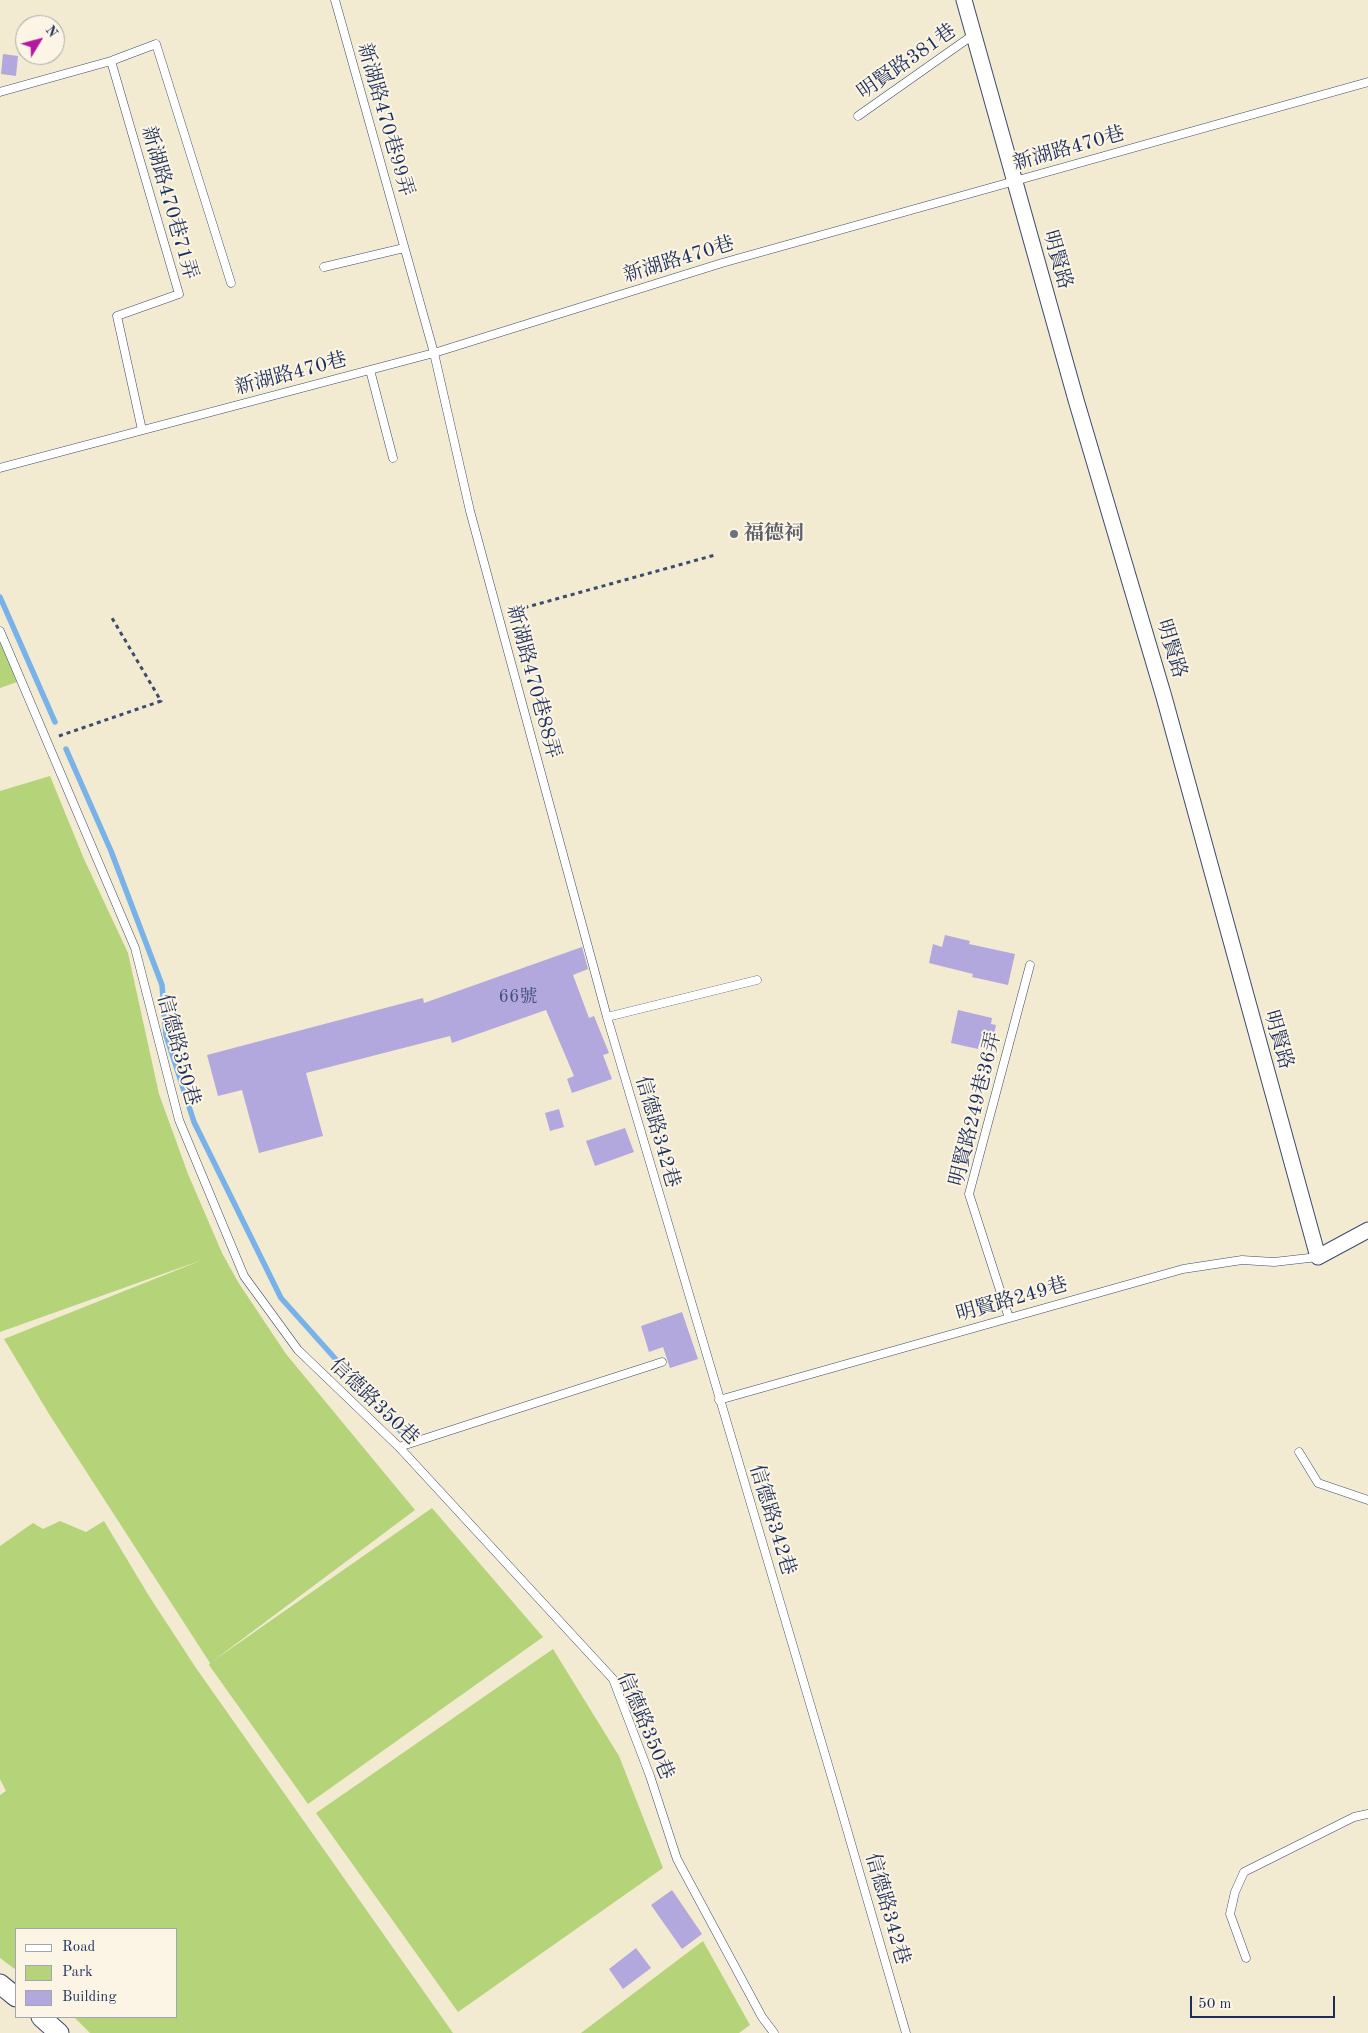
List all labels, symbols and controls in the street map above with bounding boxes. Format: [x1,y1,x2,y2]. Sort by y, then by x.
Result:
north arrow [15,15,65,65]
street label: 明賢路381巷 [853,19,961,105]
text: N [42,23,60,40]
street label: 新湖路470巷99弄 [352,41,418,199]
street label: 新湖路470巷 [1011,122,1127,176]
street label: 新湖路470巷71弄 [136,124,202,282]
street label: 明賢路 [1037,228,1077,292]
street label: 新湖路470巷 [621,232,737,288]
street label: 新湖路470巷 [232,348,350,400]
place label: 福德祠 [744,522,804,546]
marker: 福德祠 [728,528,740,540]
street label: 新湖路470巷88弄 [501,603,565,761]
street label: 明賢路 [1151,617,1191,681]
house number: 66號 [499,986,537,1008]
street label: 信德路350巷 [152,991,204,1109]
street label: 明賢路 [1258,1008,1298,1072]
street label: 明賢路249巷36弄 [945,1029,1007,1189]
street label: 信德路342巷 [630,1074,684,1190]
street label: 明賢路249巷 [954,1273,1070,1327]
street label: 信德路350巷 [324,1353,424,1451]
street label: 信德路342巷 [744,1462,800,1578]
street label: 信德路350巷 [612,1668,678,1784]
street label: 信德路342巷 [860,1851,914,1967]
legend [15,1928,178,2018]
text: Road [62,1940,95,1955]
text: Park [62,1965,93,1980]
scale bar [1193,1986,1338,2018]
text: Building [62,1990,117,2005]
text: 50 m [1198,1997,1232,2012]

